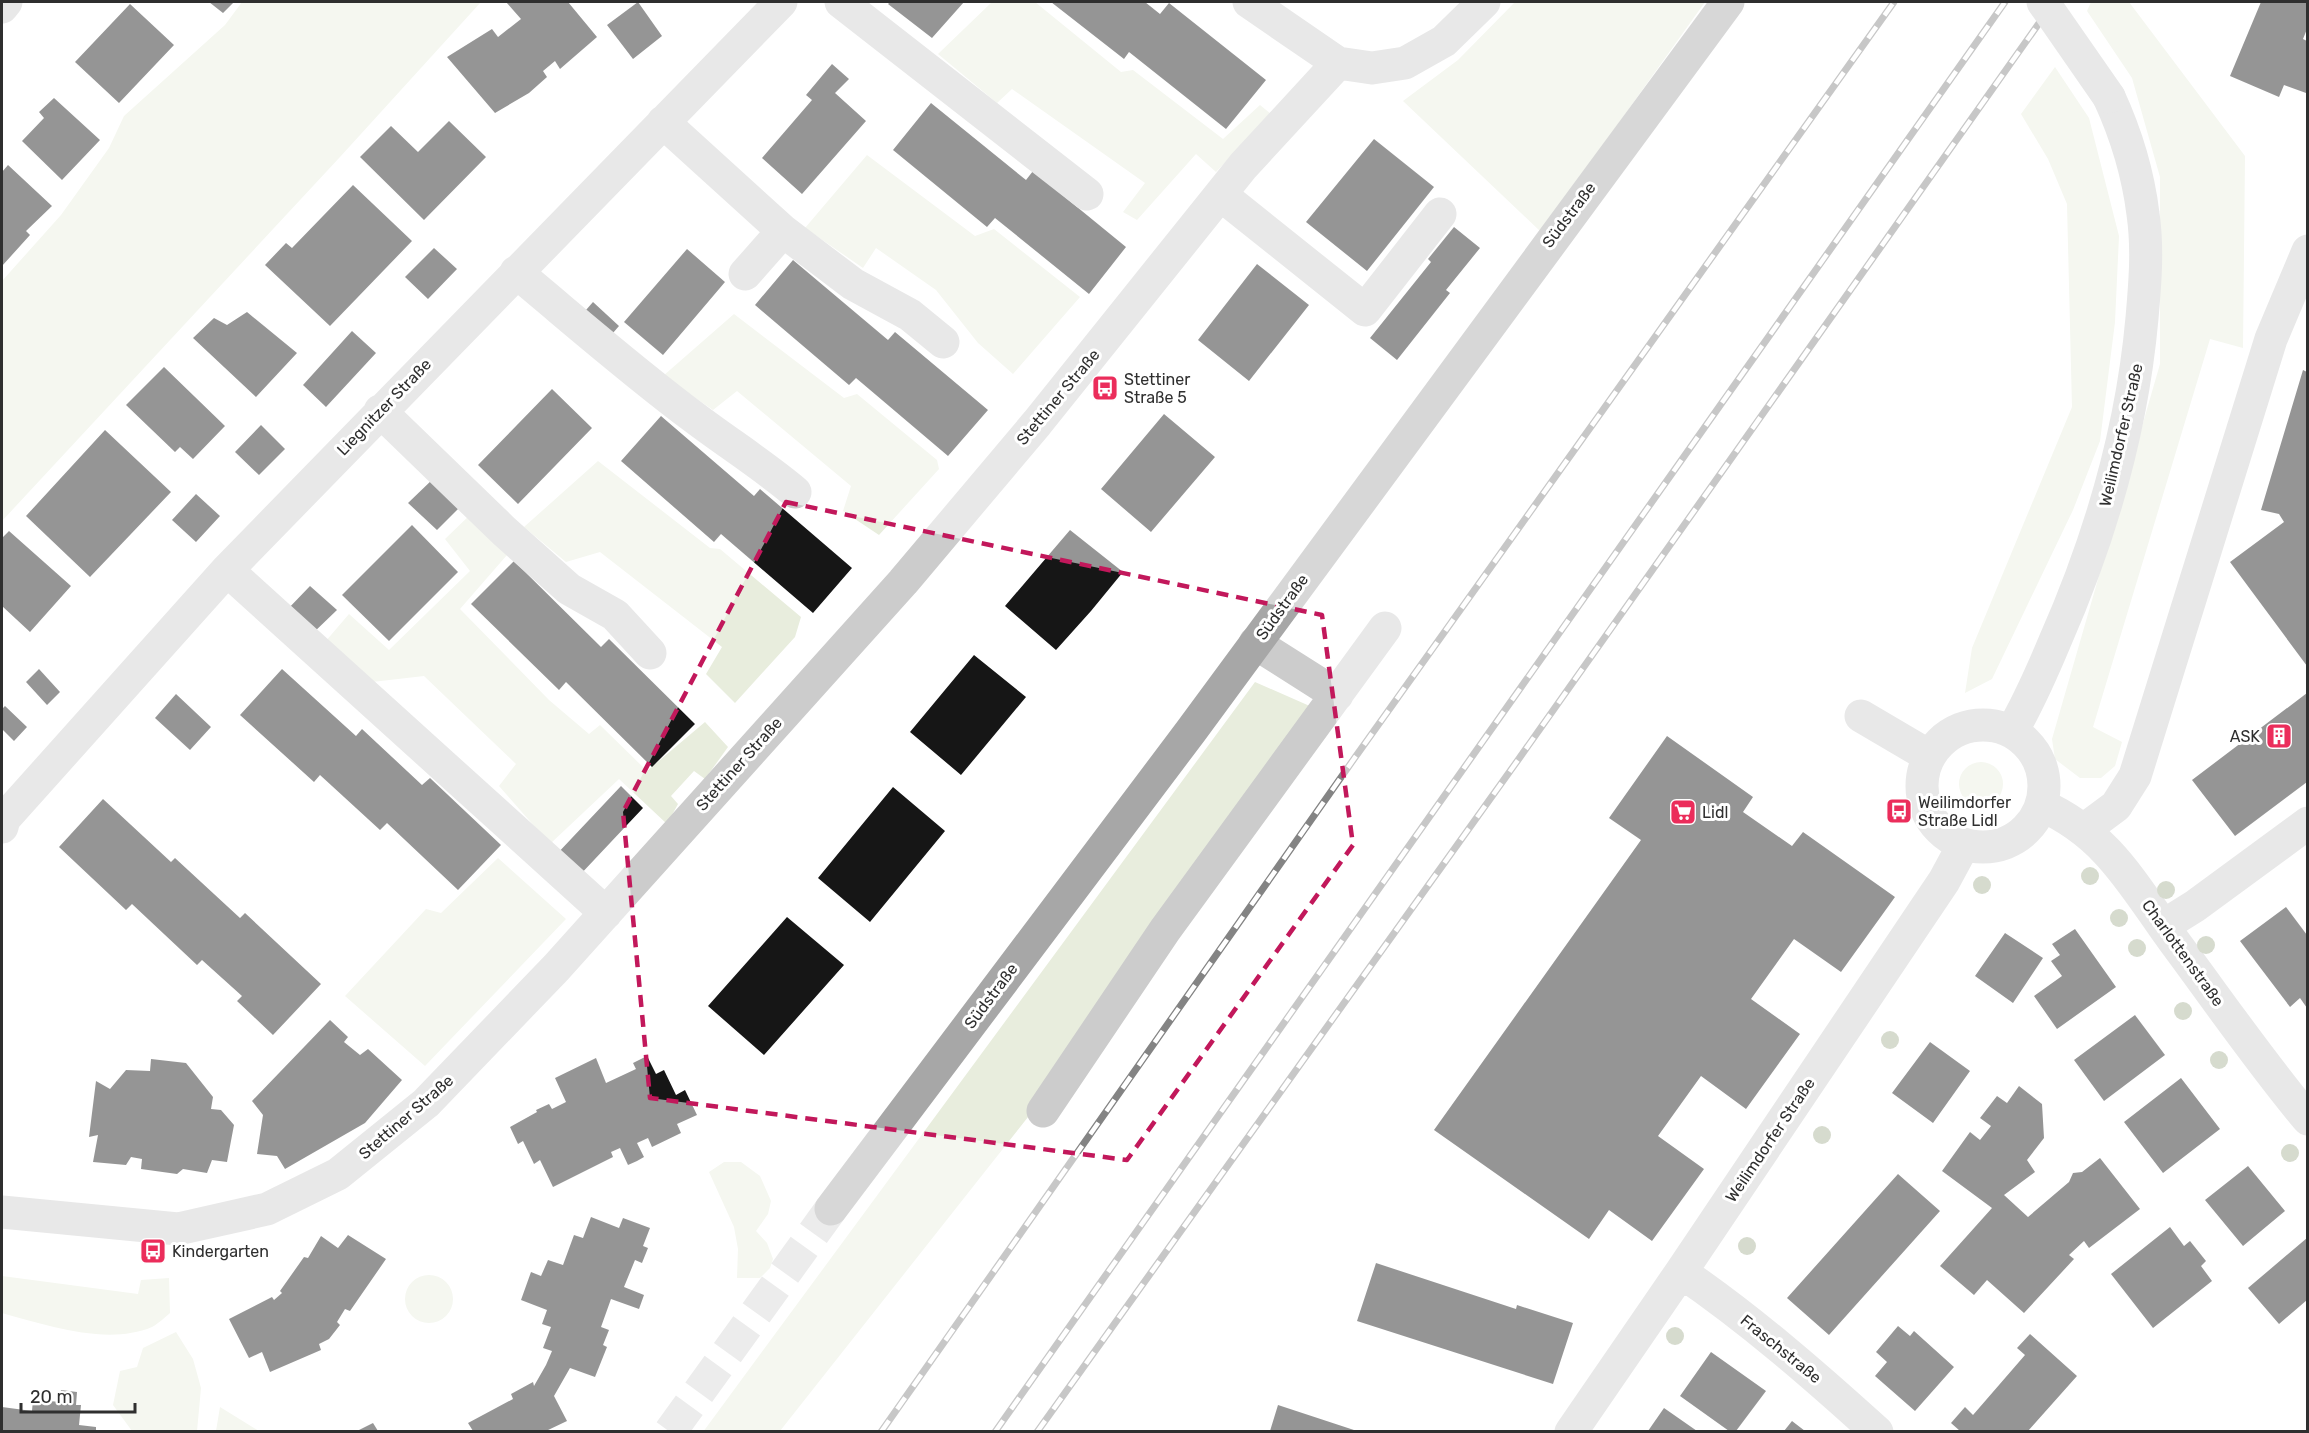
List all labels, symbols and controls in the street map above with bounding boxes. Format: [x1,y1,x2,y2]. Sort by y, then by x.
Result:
street label: Südstraße [1538,179,1600,251]
street label: Stettiner Straße [1012,345,1104,449]
street label: Liegnitzer Straße [333,355,435,459]
street label: Weilimdorfer Straße [2095,362,2147,508]
place label: Stettiner Straße 5 [1124,370,1190,407]
bus stop icon: Stettiner Straße 5 [1090,373,1120,403]
street label: Südstraße [1252,570,1312,644]
street label: Stettiner Straße [692,713,786,815]
building icon: ASK [2264,721,2294,751]
place label: ASK [2230,727,2260,746]
place label: Weilimdorfer Straße Lidl [1918,793,2011,830]
bus stop icon: Weilimdorfer Straße Lidl [1884,796,1914,826]
supermarket icon: Lidl [1668,797,1698,827]
place label: Lidl [1702,803,1728,822]
street label: Charlottenstraße [2138,896,2228,1010]
street label: Südstraße [960,960,1022,1032]
street label: Stettiner Straße [355,1071,457,1163]
street label: Weilimdorfer Straße [1721,1074,1819,1206]
bus stop icon: Kindergarten [138,1236,168,1266]
place label: Kindergarten [172,1242,269,1261]
street label: Fraschstraße [1737,1311,1825,1387]
scale bar [21,1376,135,1414]
text: 20 m [30,1386,72,1408]

